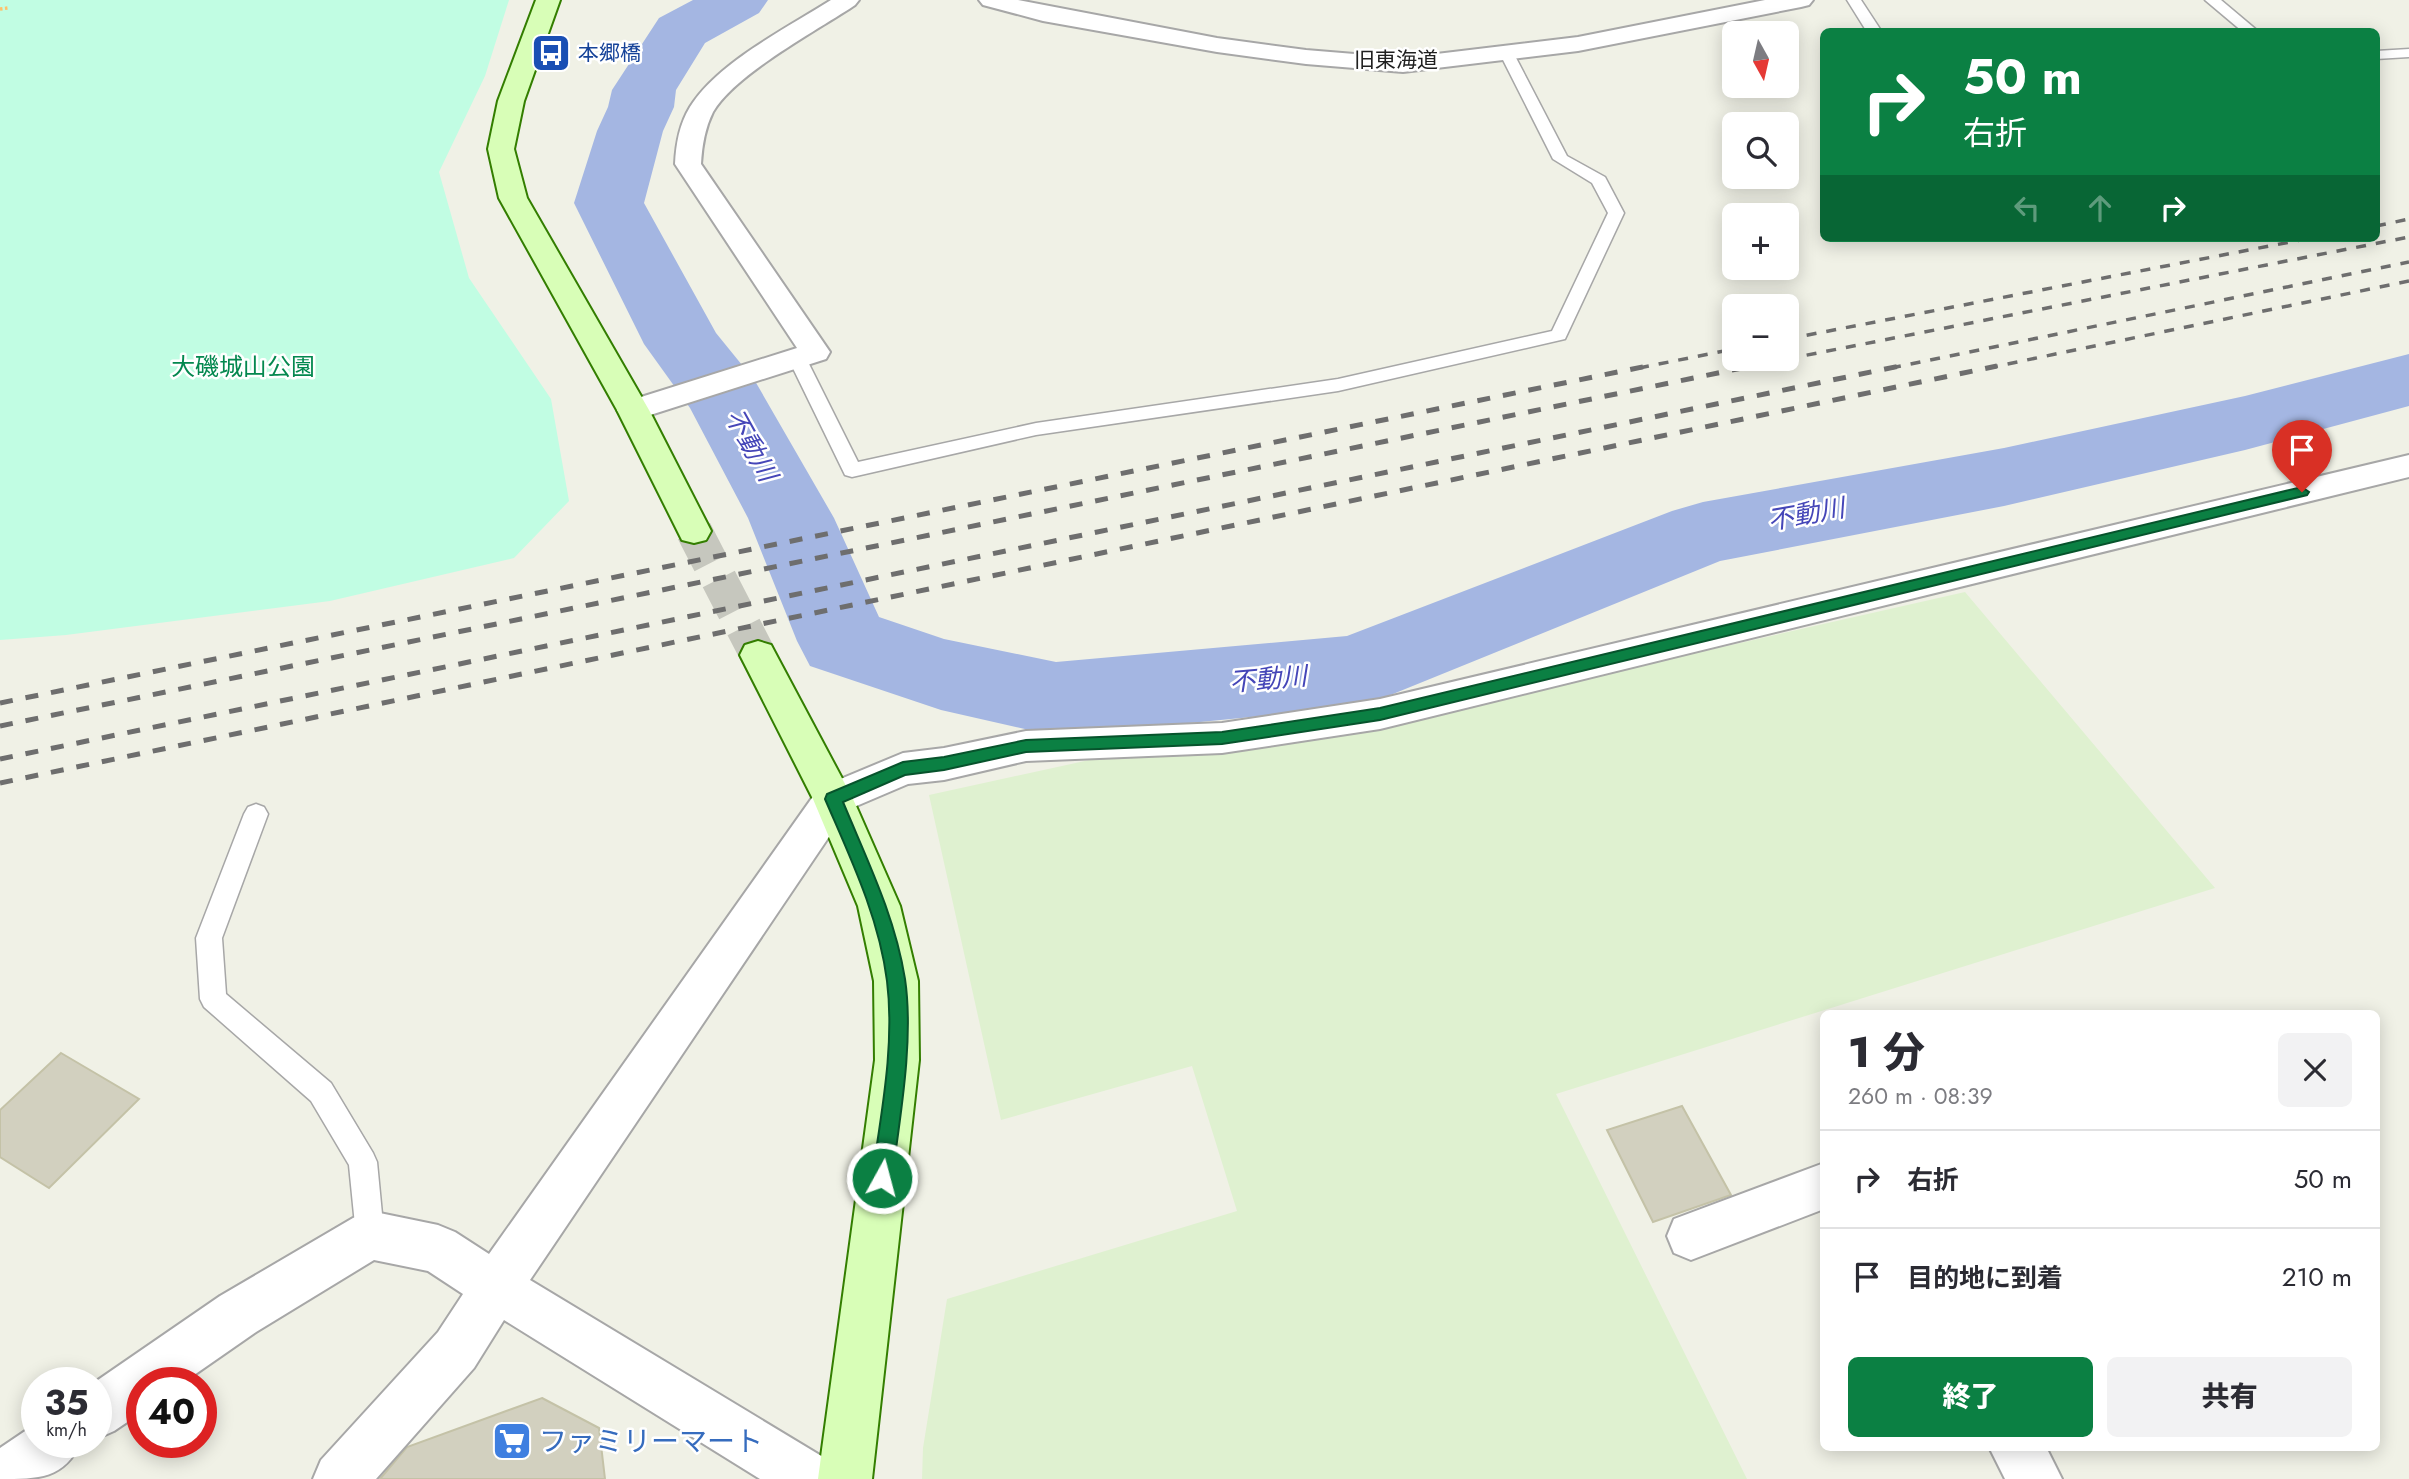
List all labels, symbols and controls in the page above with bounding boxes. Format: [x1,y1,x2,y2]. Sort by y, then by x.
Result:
north arrow [1722,21,1799,98]
map controls [1722,21,1799,371]
bus stop icon: 本郷橋 [530,32,572,74]
place label: 本郷橋 [578,38,641,68]
text: 50 m [1963,42,2082,112]
street label: 旧東海道 [1354,45,1438,75]
icon: right [1848,56,1939,147]
text: 右折 [1963,110,2027,156]
button: search [1722,112,1799,189]
icon: left [2008,189,2046,227]
icon: ahead [2081,189,2119,227]
icon: right [2154,189,2192,227]
button: + [1722,203,1799,280]
button: − [1722,294,1799,371]
park label: 大磯城山公園 [171,349,315,384]
water label: 不動川 [715,402,788,491]
pin [2272,420,2332,492]
icon: arrive [2283,431,2321,469]
water label: 不動川 [1764,488,1851,539]
water label: 不動川 [1227,656,1311,701]
text: 1 分 [1848,1022,1925,1083]
button: close [2278,1033,2352,1107]
text: 260 m · 08:39 [1848,1079,1993,1113]
position arrow [845,1141,919,1215]
icon: right [1848,1160,1886,1198]
text: 50 m [2294,1160,2352,1198]
text: 右折 [1907,1161,1959,1199]
icon: arrive [1848,1258,1886,1296]
text: 210 m [2282,1258,2352,1296]
text: 目的地に到着 [1907,1259,2063,1297]
button: 終了 [1848,1357,2093,1437]
button: 共有 [2107,1357,2352,1437]
speed limit sign: 40 [126,1367,217,1458]
text: 35 [44,1378,89,1428]
text: km/h [46,1417,87,1443]
supermarket icon: ファミリーマート [491,1420,533,1462]
place label: ファミリーマート [539,1421,763,1462]

